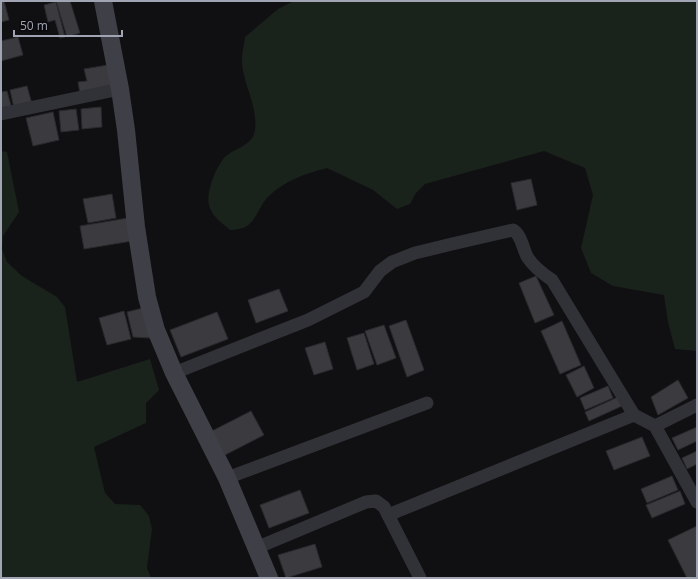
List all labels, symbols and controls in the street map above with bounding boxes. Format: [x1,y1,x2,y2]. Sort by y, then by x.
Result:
scale bar [14,12,122,38]
text: 50 m [20,17,48,34]

